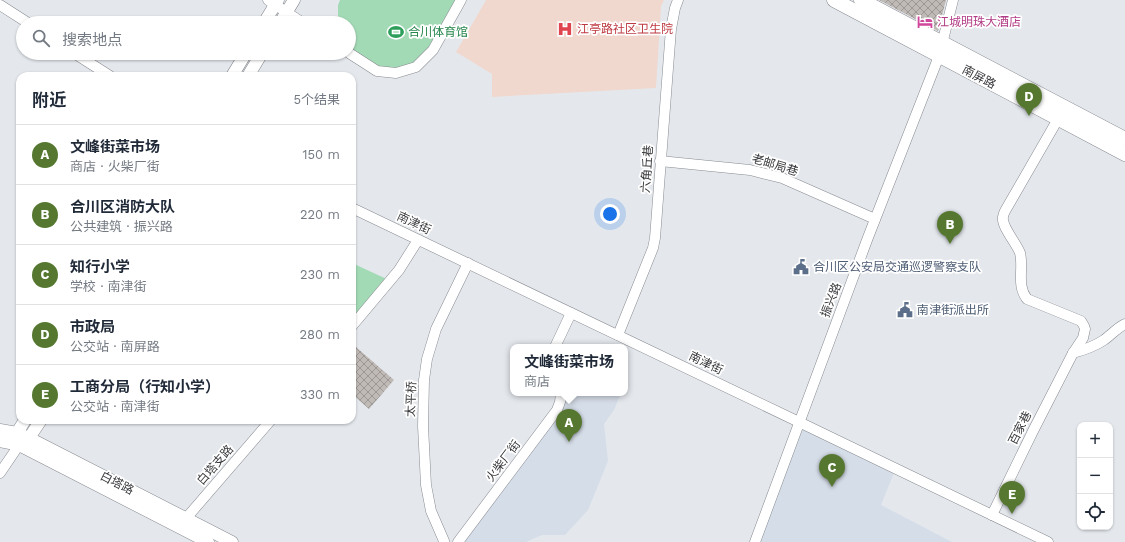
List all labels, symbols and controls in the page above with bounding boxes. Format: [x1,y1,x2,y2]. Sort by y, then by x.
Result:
hotel icon: 江城明珠大酒店 [916,13,934,31]
place label: 江城明珠大酒店 [937,15,1021,29]
search box [16,16,356,60]
hospital icon: 江亭路社区卫生院 [556,20,574,38]
place label: 江亭路社区卫生院 [577,22,673,36]
sports icon: 合川体育馆 [387,23,405,41]
place label: 合川体育馆 [408,25,468,39]
icon: search [30,27,52,49]
text: 搜索地点 [62,31,122,49]
street label: 南屏路 [960,62,998,92]
pin: D [1016,83,1042,116]
text: 附近 [32,90,66,110]
text: 5个结果 [293,92,340,107]
text: 文峰街菜市场 [70,138,160,156]
street label: 六角丘巷 [638,145,656,193]
text: A [41,147,49,162]
text: 150 m [302,147,340,162]
street label: 老邮局巷 [750,151,800,179]
text: 商店 · 火柴厂街 [70,159,160,174]
text: 合川区消防大队 [70,198,175,216]
your location [600,204,620,224]
text: B [41,207,49,222]
text: 220 m [300,207,340,222]
street label: 南津街 [395,209,433,237]
pin: B [937,211,963,244]
text: 公共建筑 · 振兴路 [70,219,173,234]
text: 知行小学 [70,258,130,276]
public building icon: 合川区公安局交通巡逻警察支队 [792,258,810,276]
place label: 合川区公安局交通巡逻警察支队 [813,260,981,274]
text: C [41,267,49,282]
text: 230 m [300,267,340,282]
text: 学校 · 南津街 [70,279,147,294]
street label: 振兴路 [818,281,844,319]
public building icon: 南津街派出所 [896,301,914,319]
place label: 南津街派出所 [917,303,989,317]
text: 市政局 [70,318,115,336]
text: D [40,327,50,342]
text: 280 m [300,327,340,342]
text: 公交站 · 南屏路 [70,339,160,354]
popup [510,344,628,396]
street label: 南津街 [687,349,725,377]
text: 文峰街菜市场 [524,353,614,371]
text: 商店 [524,374,550,389]
text: 工商分局（行知小学） [70,378,220,396]
street label: 太平桥 [403,381,419,417]
text: E [41,387,49,402]
text: 330 m [300,387,340,402]
text: 公交站 · 南津街 [70,399,160,414]
pin: A [556,409,582,442]
street label: 百家巷 [1006,409,1034,447]
map controls [1077,422,1113,530]
button: + [1077,422,1113,458]
street label: 火柴厂街 [483,438,523,484]
street label: 白塔支路 [194,442,236,488]
pin: C [819,454,845,487]
button: − [1077,458,1113,494]
street label: 白塔路 [98,469,136,497]
pin: E [999,481,1025,514]
button: locate [1077,494,1113,530]

